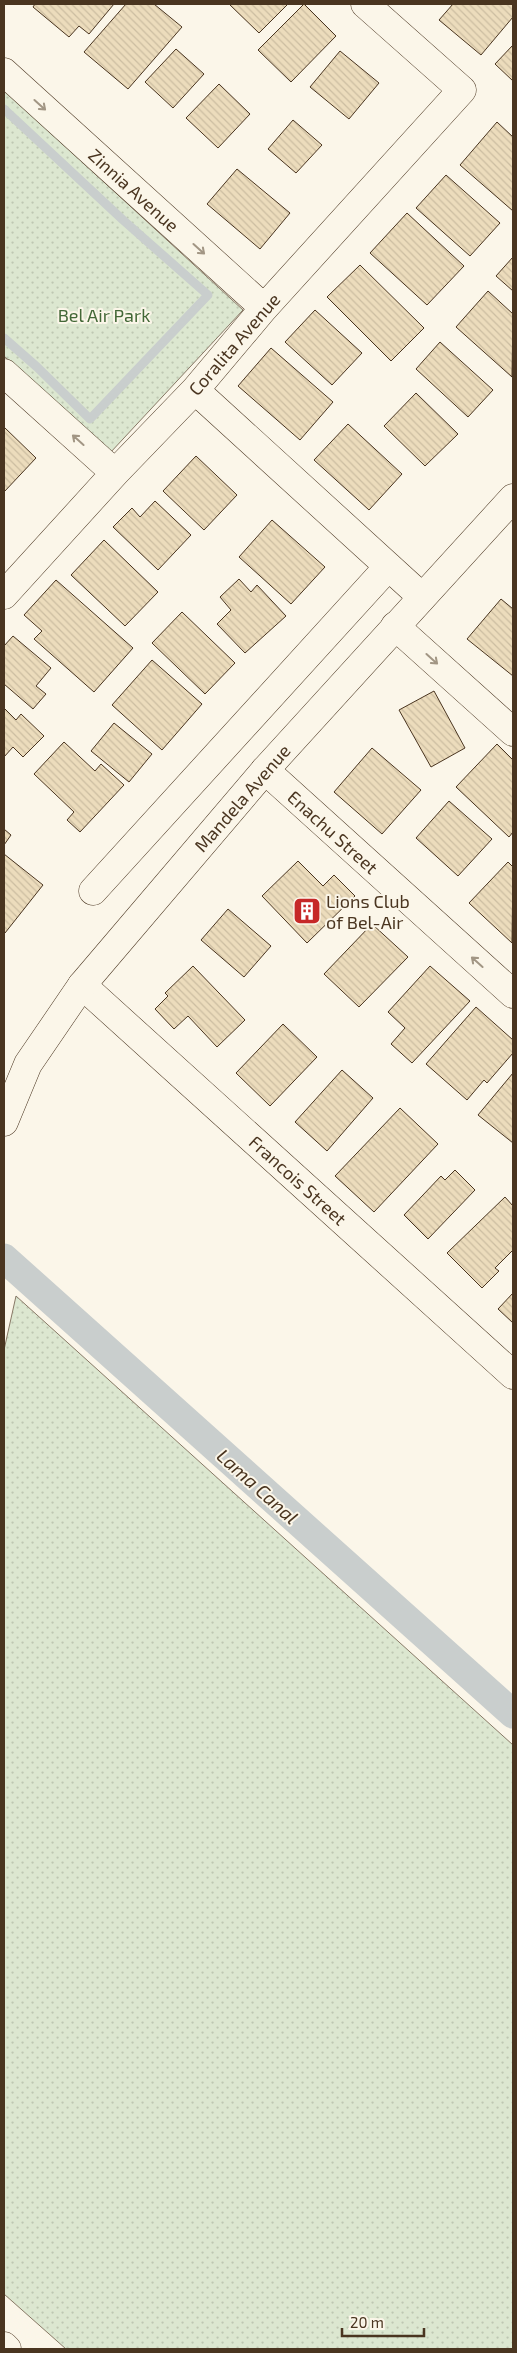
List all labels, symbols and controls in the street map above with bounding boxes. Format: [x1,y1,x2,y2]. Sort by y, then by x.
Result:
one-way arrow [33,99,46,111]
street label: Zinnia Avenue [84,144,184,236]
one-way arrow [193,243,206,255]
street label: Coralita Avenue [184,288,284,400]
park label: Bel Air Park [58,304,150,326]
one-way arrow [72,434,85,446]
one-way arrow [425,653,438,664]
street label: Mandela Avenue [189,740,295,856]
street label: Enachu Street [283,786,383,878]
place label: Lions Club of Bel-Air [326,890,410,933]
building icon: Lions Club of Bel-Air [292,896,322,926]
one-way arrow [471,956,484,968]
street label: Francois Street [245,1131,351,1230]
water label: Lama Canal [213,1444,303,1528]
scale bar [342,2306,424,2338]
text: 20 m [350,2313,384,2331]

